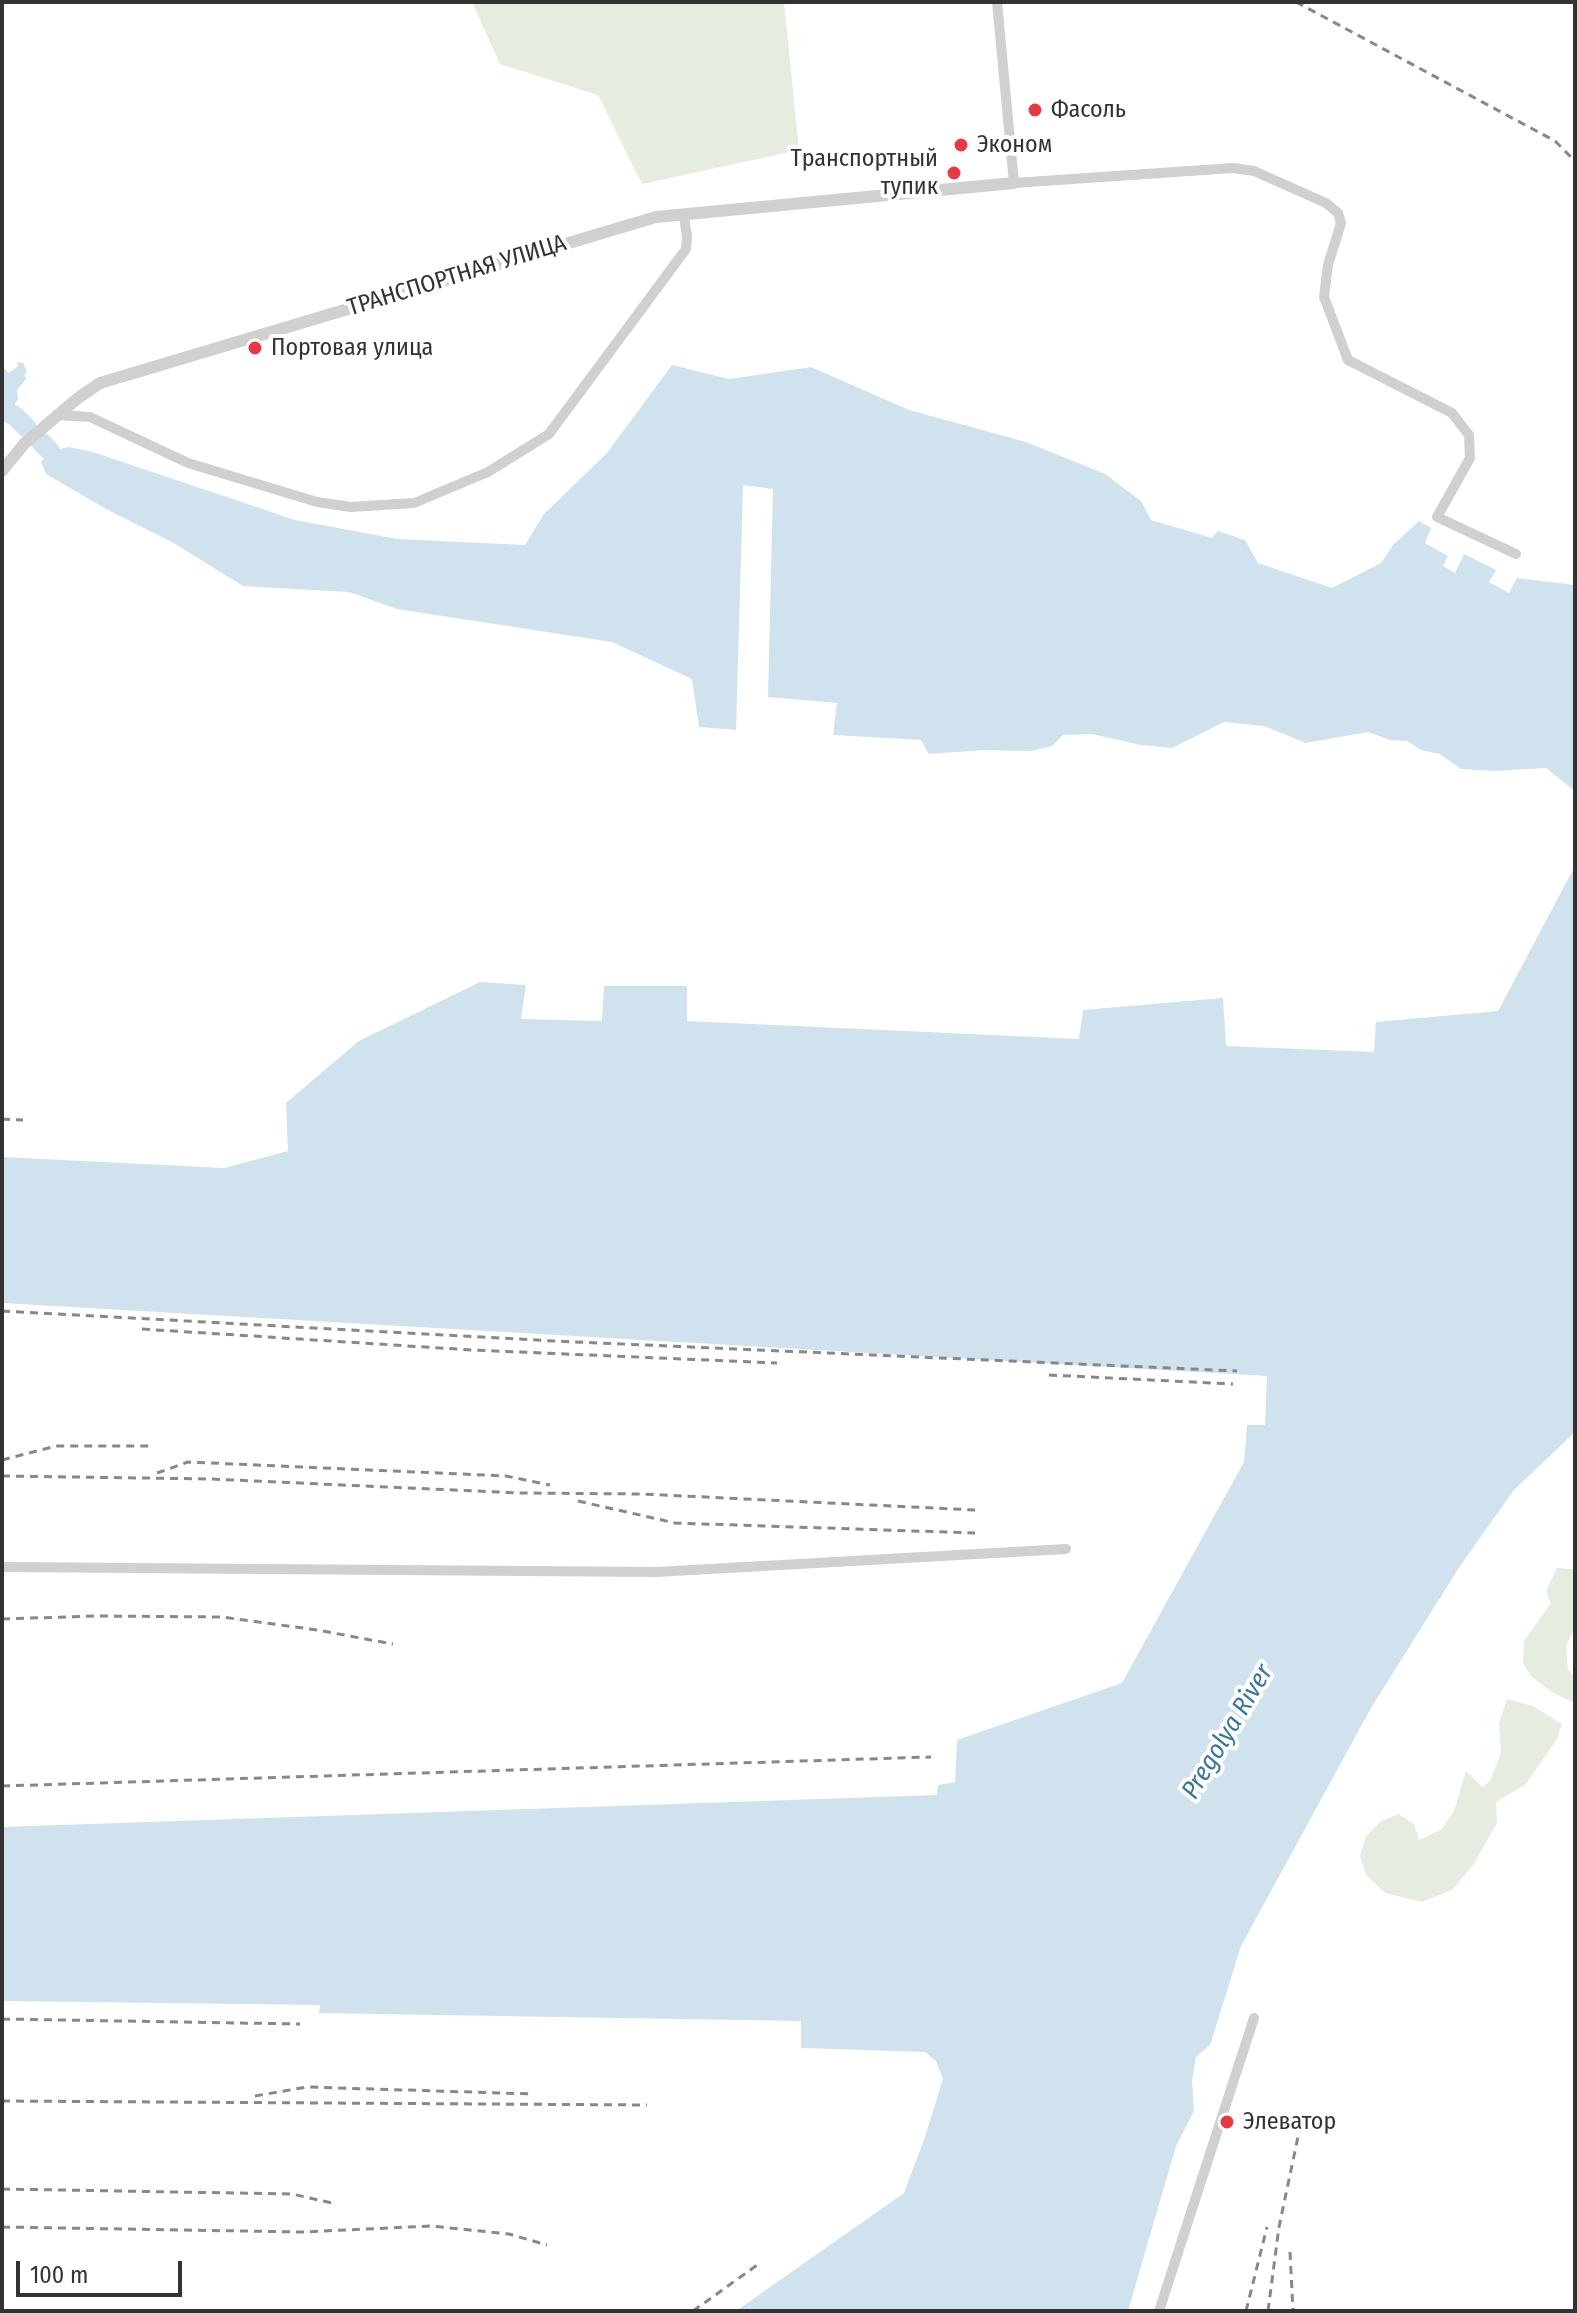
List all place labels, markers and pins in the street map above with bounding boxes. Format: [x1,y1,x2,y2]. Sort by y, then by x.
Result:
place label: Фасоль [1051,96,1126,124]
marker: Фасоль [1026,101,1044,119]
place label: Эконом [977,131,1052,159]
marker: Эконом [952,136,970,154]
place label: Транспортный тупик [791,145,938,201]
marker: Транспортный тупик [945,164,963,182]
place label: Портовая улица [271,334,433,362]
marker: Портовая улица [246,339,264,357]
place label: Элеватор [1243,2108,1336,2136]
marker: Элеватор [1218,2113,1236,2131]

